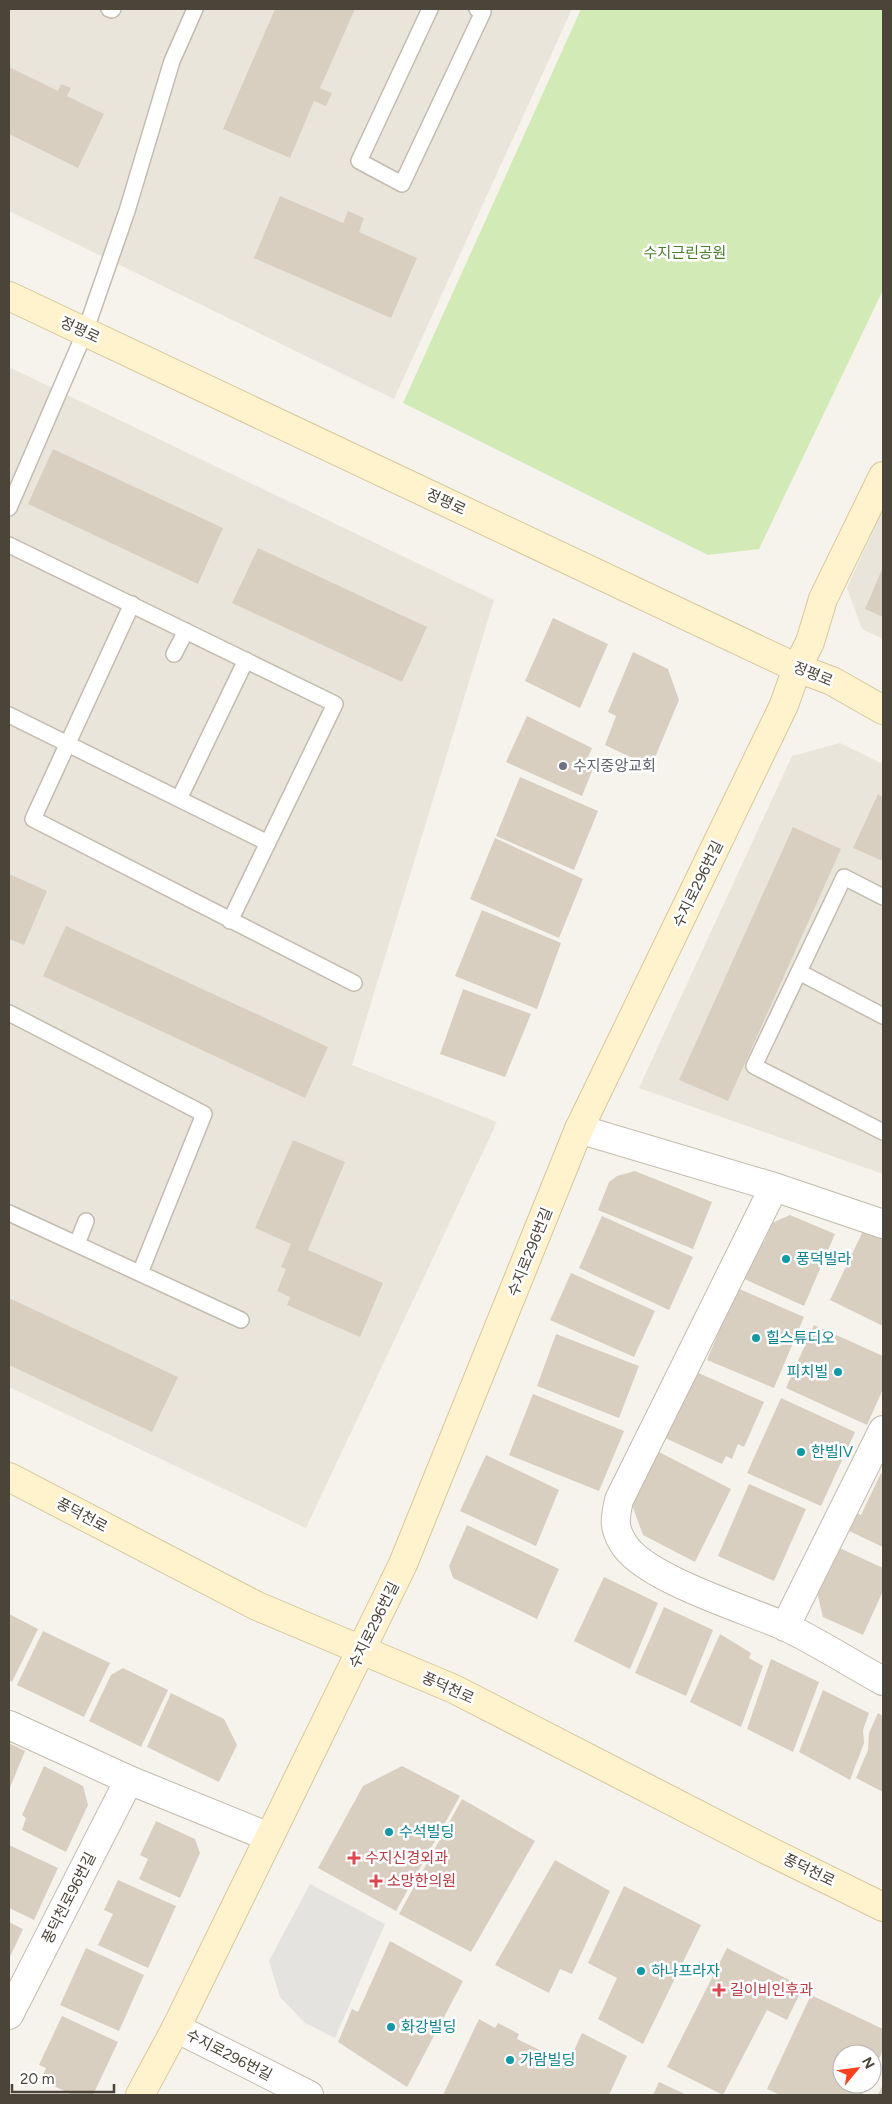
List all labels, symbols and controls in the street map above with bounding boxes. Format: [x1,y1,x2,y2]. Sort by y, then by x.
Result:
park label: 수지근린공원 [644,244,726,262]
street label: 정평로 [57,313,103,347]
street label: 정평로 [423,485,469,519]
street label: 정평로 [790,658,836,690]
place label: 수지중앙교회 [573,757,656,775]
marker: 수지중앙교회 [557,760,569,772]
street label: 수지로296번길 [669,838,727,930]
street label: 수지로296번길 [504,1205,556,1299]
place label: 풍덕빌라 [796,1250,851,1268]
marker: 풍덕빌라 [780,1253,792,1265]
place label: 힐스튜디오 [766,1329,835,1347]
marker: 힐스튜디오 [750,1332,762,1344]
place label: 피치빌 [787,1363,828,1381]
marker: 피치빌 [832,1366,844,1378]
place label: 한빌IV [811,1443,854,1461]
marker: 한빌IV [795,1446,807,1458]
street label: 풍덕천로 [53,1494,111,1536]
street label: 수지로296번길 [345,1579,403,1671]
street label: 풍덕천로 [419,1669,477,1707]
place label: 수석빌딩 [399,1823,454,1841]
marker: 수석빌딩 [383,1826,395,1838]
street label: 풍덕천로96번길 [38,1849,100,1947]
place label: 수지신경외과 [365,1849,448,1867]
street label: 풍덕천로 [780,1850,838,1890]
marker: 수지신경외과 [347,1851,361,1865]
place label: 소망한의원 [387,1872,456,1890]
marker: 소망한의원 [369,1874,383,1888]
place label: 하나프라자 [651,1962,720,1980]
marker: 하나프라자 [635,1965,647,1977]
place label: 길이비인후과 [730,1981,813,1999]
marker: 길이비인후과 [712,1983,726,1997]
place label: 화강빌딩 [401,2018,456,2036]
marker: 화강빌딩 [385,2021,397,2033]
street label: 수지로296번길 [183,2026,275,2084]
north arrow [832,2044,882,2094]
place label: 가람빌딩 [520,2051,575,2069]
marker: 가람빌딩 [504,2054,516,2066]
text: N [858,2054,878,2072]
scale bar [12,2062,115,2094]
text: 20 m [20,2070,54,2088]

